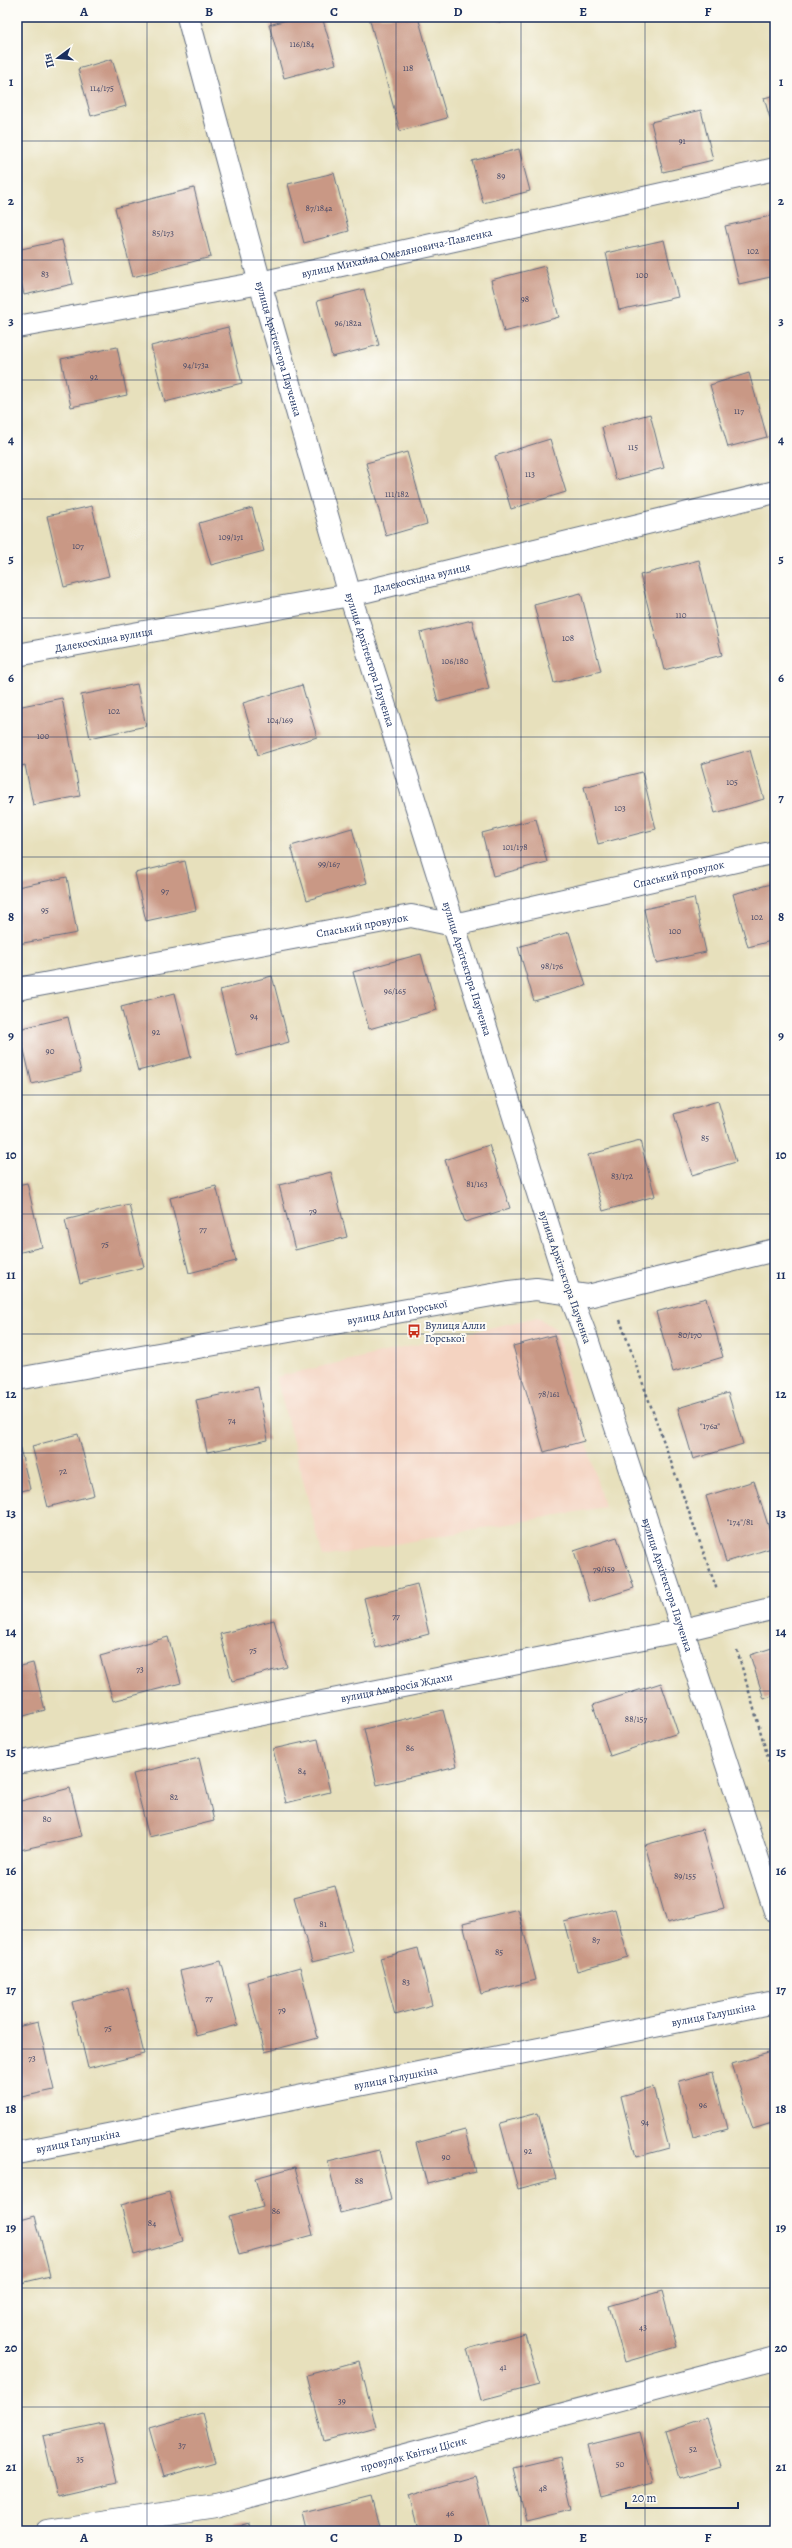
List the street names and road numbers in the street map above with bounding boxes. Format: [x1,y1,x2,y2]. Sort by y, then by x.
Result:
street label: вулиця Михайла Омеляновича-Павленка [300,224,494,281]
street label: вулиця Архітектора Паученка [252,279,306,419]
street label: Далекосхідна вулиця [371,559,472,597]
street label: вулиця Архітектора Паученка [342,591,399,730]
street label: Далекосхідна вулиця [53,623,154,656]
street label: Спаський провулок [632,856,726,892]
street label: вулиця Архітектора Паученка [439,900,496,1039]
street label: Спаський провулок [315,909,409,941]
street label: вулиця Архітектора Паученка [535,1208,595,1346]
street label: вулиця Алли Горської [346,1296,448,1328]
street label: вулиця Архітектора Паученка [639,1516,697,1655]
street label: вулиця Амвросія Ждахи [339,1669,454,1706]
street label: вулиця Галушкіна [670,1998,758,2030]
street label: вулиця Галушкіна [352,2062,440,2093]
street label: вулиця Галушкіна [34,2125,122,2157]
street label: провулок Квітки Цісик [359,2432,468,2475]

